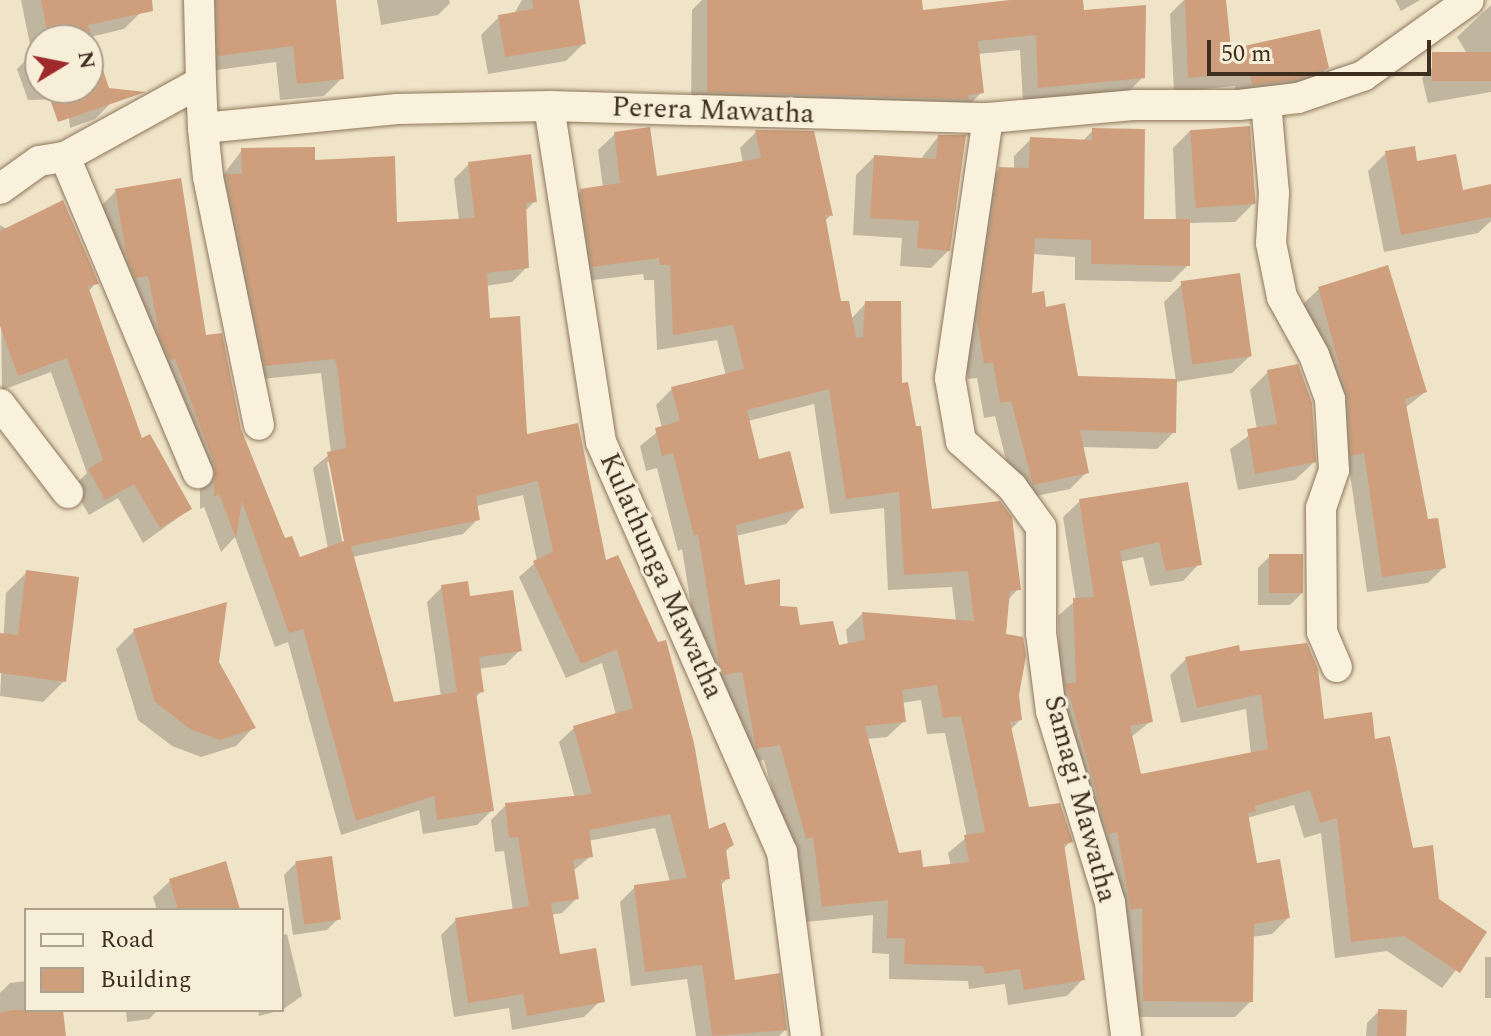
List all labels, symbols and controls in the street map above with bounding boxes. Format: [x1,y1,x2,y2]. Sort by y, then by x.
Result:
north arrow [24,24,104,104]
scale bar [1211,24,1435,74]
text: 50 m [1221,36,1272,72]
text: N [68,48,104,72]
street label: Perera Mawatha [611,91,815,131]
street label: Kulathunga Mawatha [592,448,730,704]
street label: Samagi Mawatha [1036,692,1124,906]
legend [24,908,284,1012]
text: Road [100,922,154,958]
text: Building [100,962,192,998]

